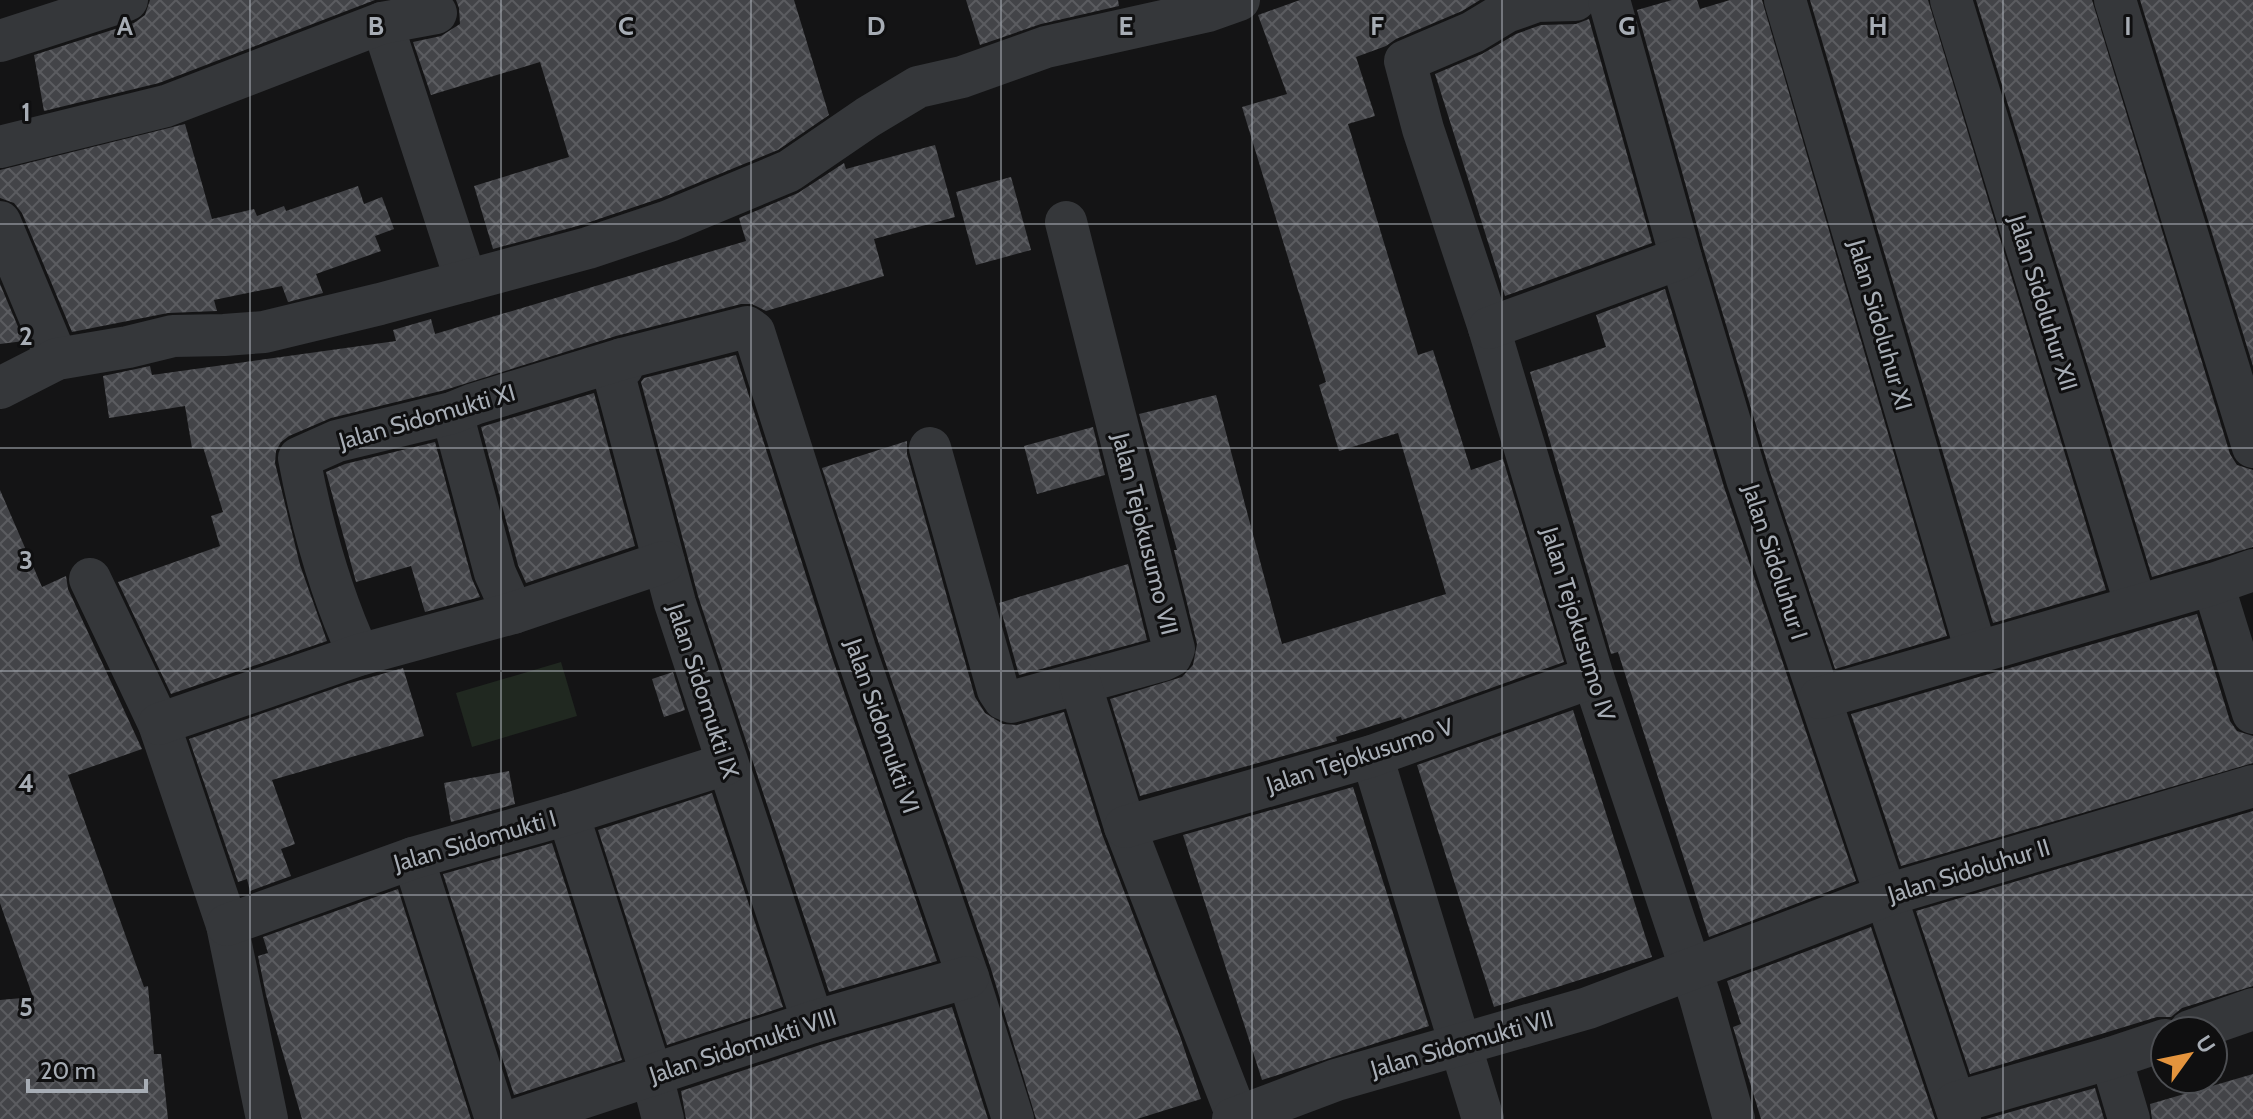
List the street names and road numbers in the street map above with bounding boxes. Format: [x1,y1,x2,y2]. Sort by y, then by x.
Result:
street label: Jalan Sidoluhur XII [2003,211,2084,394]
street label: Jalan Sidoluhur XI [1842,235,1919,413]
street label: Jalan Sidomukti XI [334,377,518,456]
street label: Jalan Tejokusumo VII [1106,429,1185,638]
street label: Jalan Sidoluhur I [1736,479,1814,643]
street label: Jalan Tejokusumo IV [1535,522,1622,725]
street label: Jalan Sidomukti IX [661,599,746,783]
street label: Jalan Sidomukti VI [839,634,926,817]
street label: Jalan Tejokusumo V [1262,711,1457,800]
street label: Jalan Sidomukti I [389,803,560,878]
street label: Jalan Sidoluhur II [1883,832,2053,909]
street label: Jalan Sidomukti VIII [645,1002,840,1090]
street label: Jalan Sidomukti VII [1366,1004,1557,1084]

